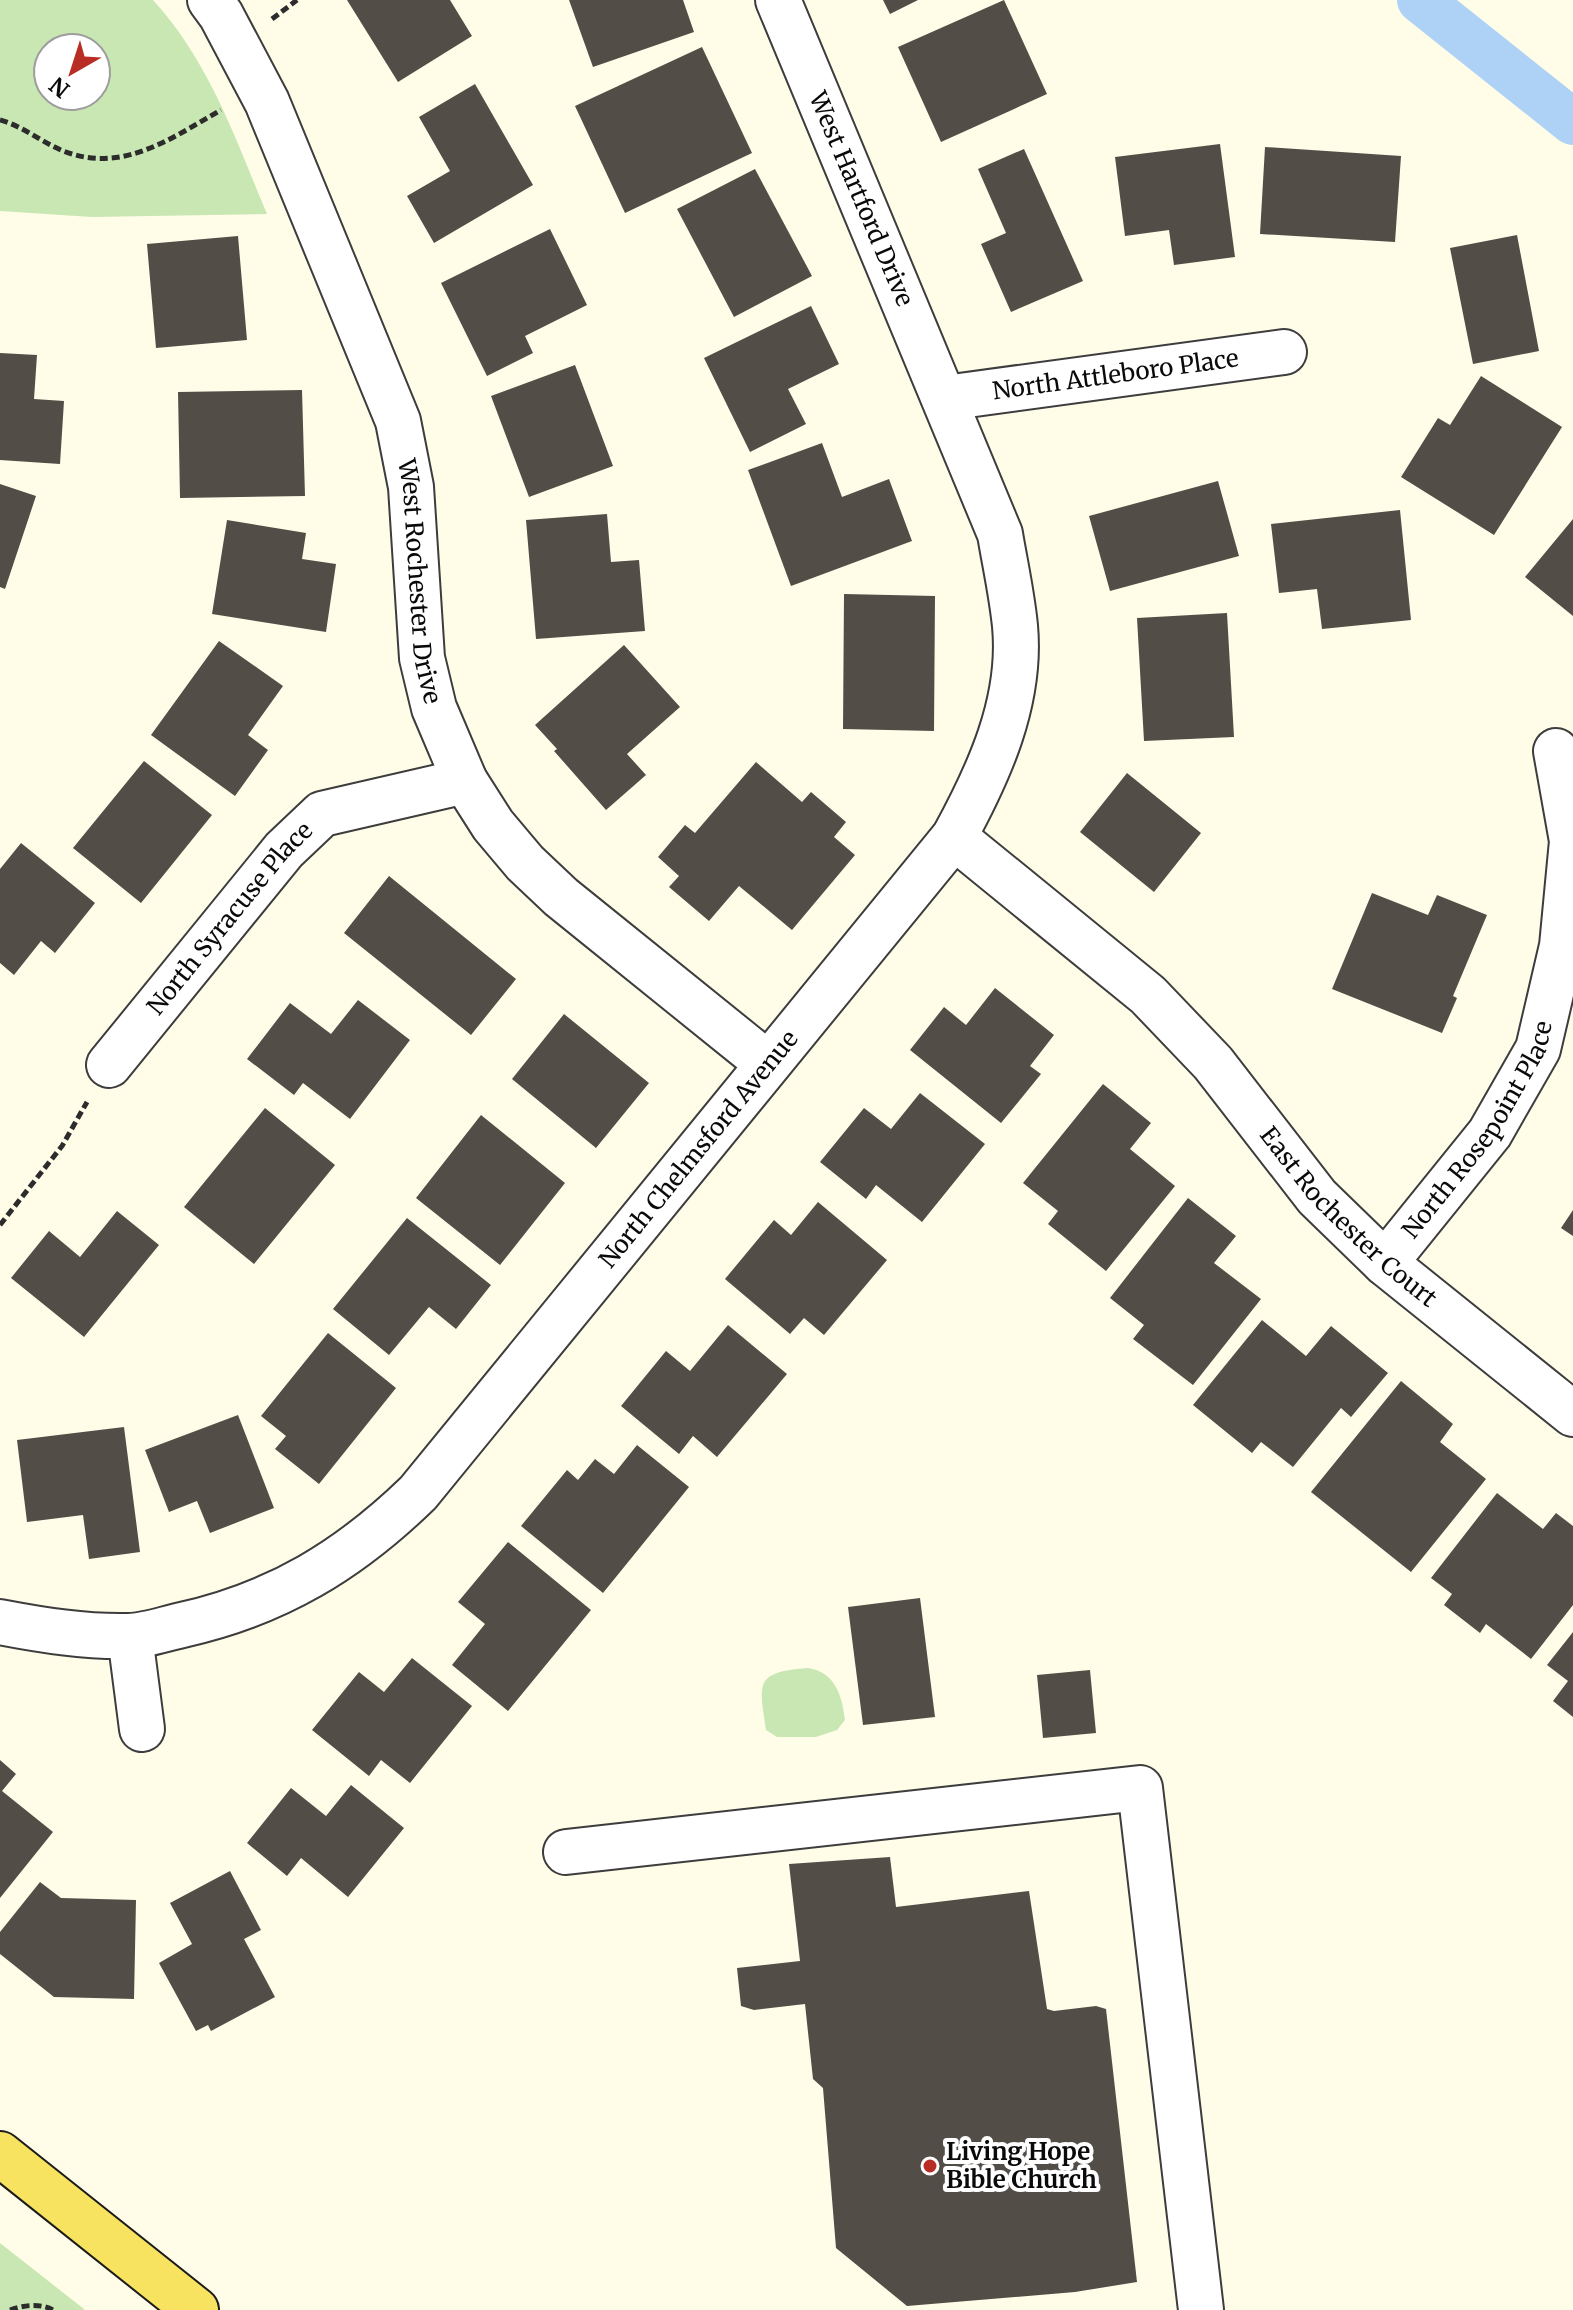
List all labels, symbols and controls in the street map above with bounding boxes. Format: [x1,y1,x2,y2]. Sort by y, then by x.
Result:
north arrow [32,32,112,112]
text: N [43,71,75,104]
street label: West Hartford Drive [802,86,921,311]
street label: North Attleboro Place [990,342,1240,406]
street label: West Rochester Drive [391,455,448,707]
street label: North Syracuse Place [140,815,319,1021]
street label: North Rosepoint Place [1395,1018,1559,1245]
street label: North Chelmsford Avenue [592,1024,805,1274]
street label: East Rochester Court [1253,1120,1444,1314]
place label: Living Hope Bible Church [946,2136,1097,2195]
marker: Living Hope Bible Church [921,2157,939,2175]

